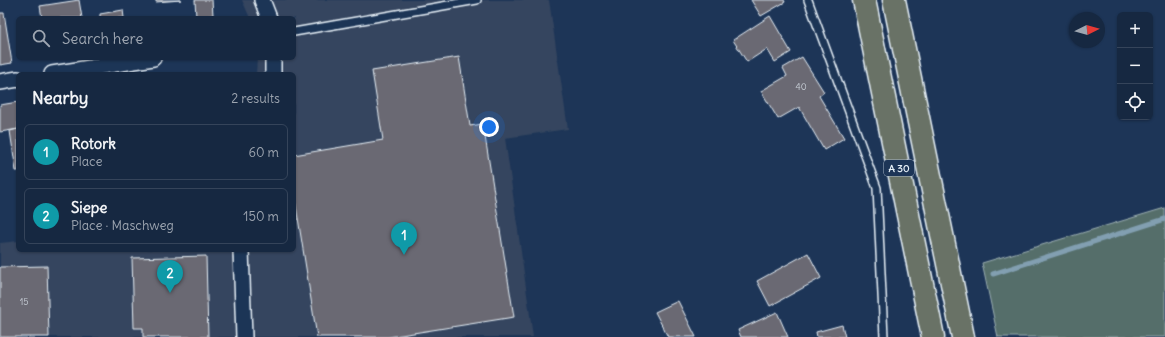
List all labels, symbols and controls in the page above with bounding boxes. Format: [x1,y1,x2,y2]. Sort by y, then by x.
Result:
north arrow [1069,12,1105,48]
map controls [1117,12,1153,120]
button: + [1117,12,1153,48]
search box [16,16,296,60]
icon: search [30,27,52,49]
text: Search here [62,29,143,48]
button: − [1117,48,1153,84]
house number: 40 [795,81,807,92]
button: locate [1117,84,1153,120]
text: Nearby [32,87,88,109]
text: 2 results [231,90,280,107]
your location [479,117,499,137]
text: Rotork [71,134,116,153]
text: 1 [43,144,49,161]
text: 60 m [248,144,279,161]
text: Place [71,153,102,170]
road number: A 30 [884,160,914,176]
text: Siepe [71,198,107,217]
text: 2 [42,208,50,225]
text: 150 m [243,208,279,225]
text: Place · Maschweg [71,217,174,234]
pin: 1 [391,222,417,255]
pin: 2 [157,260,183,293]
house number: 15 [20,296,28,307]

